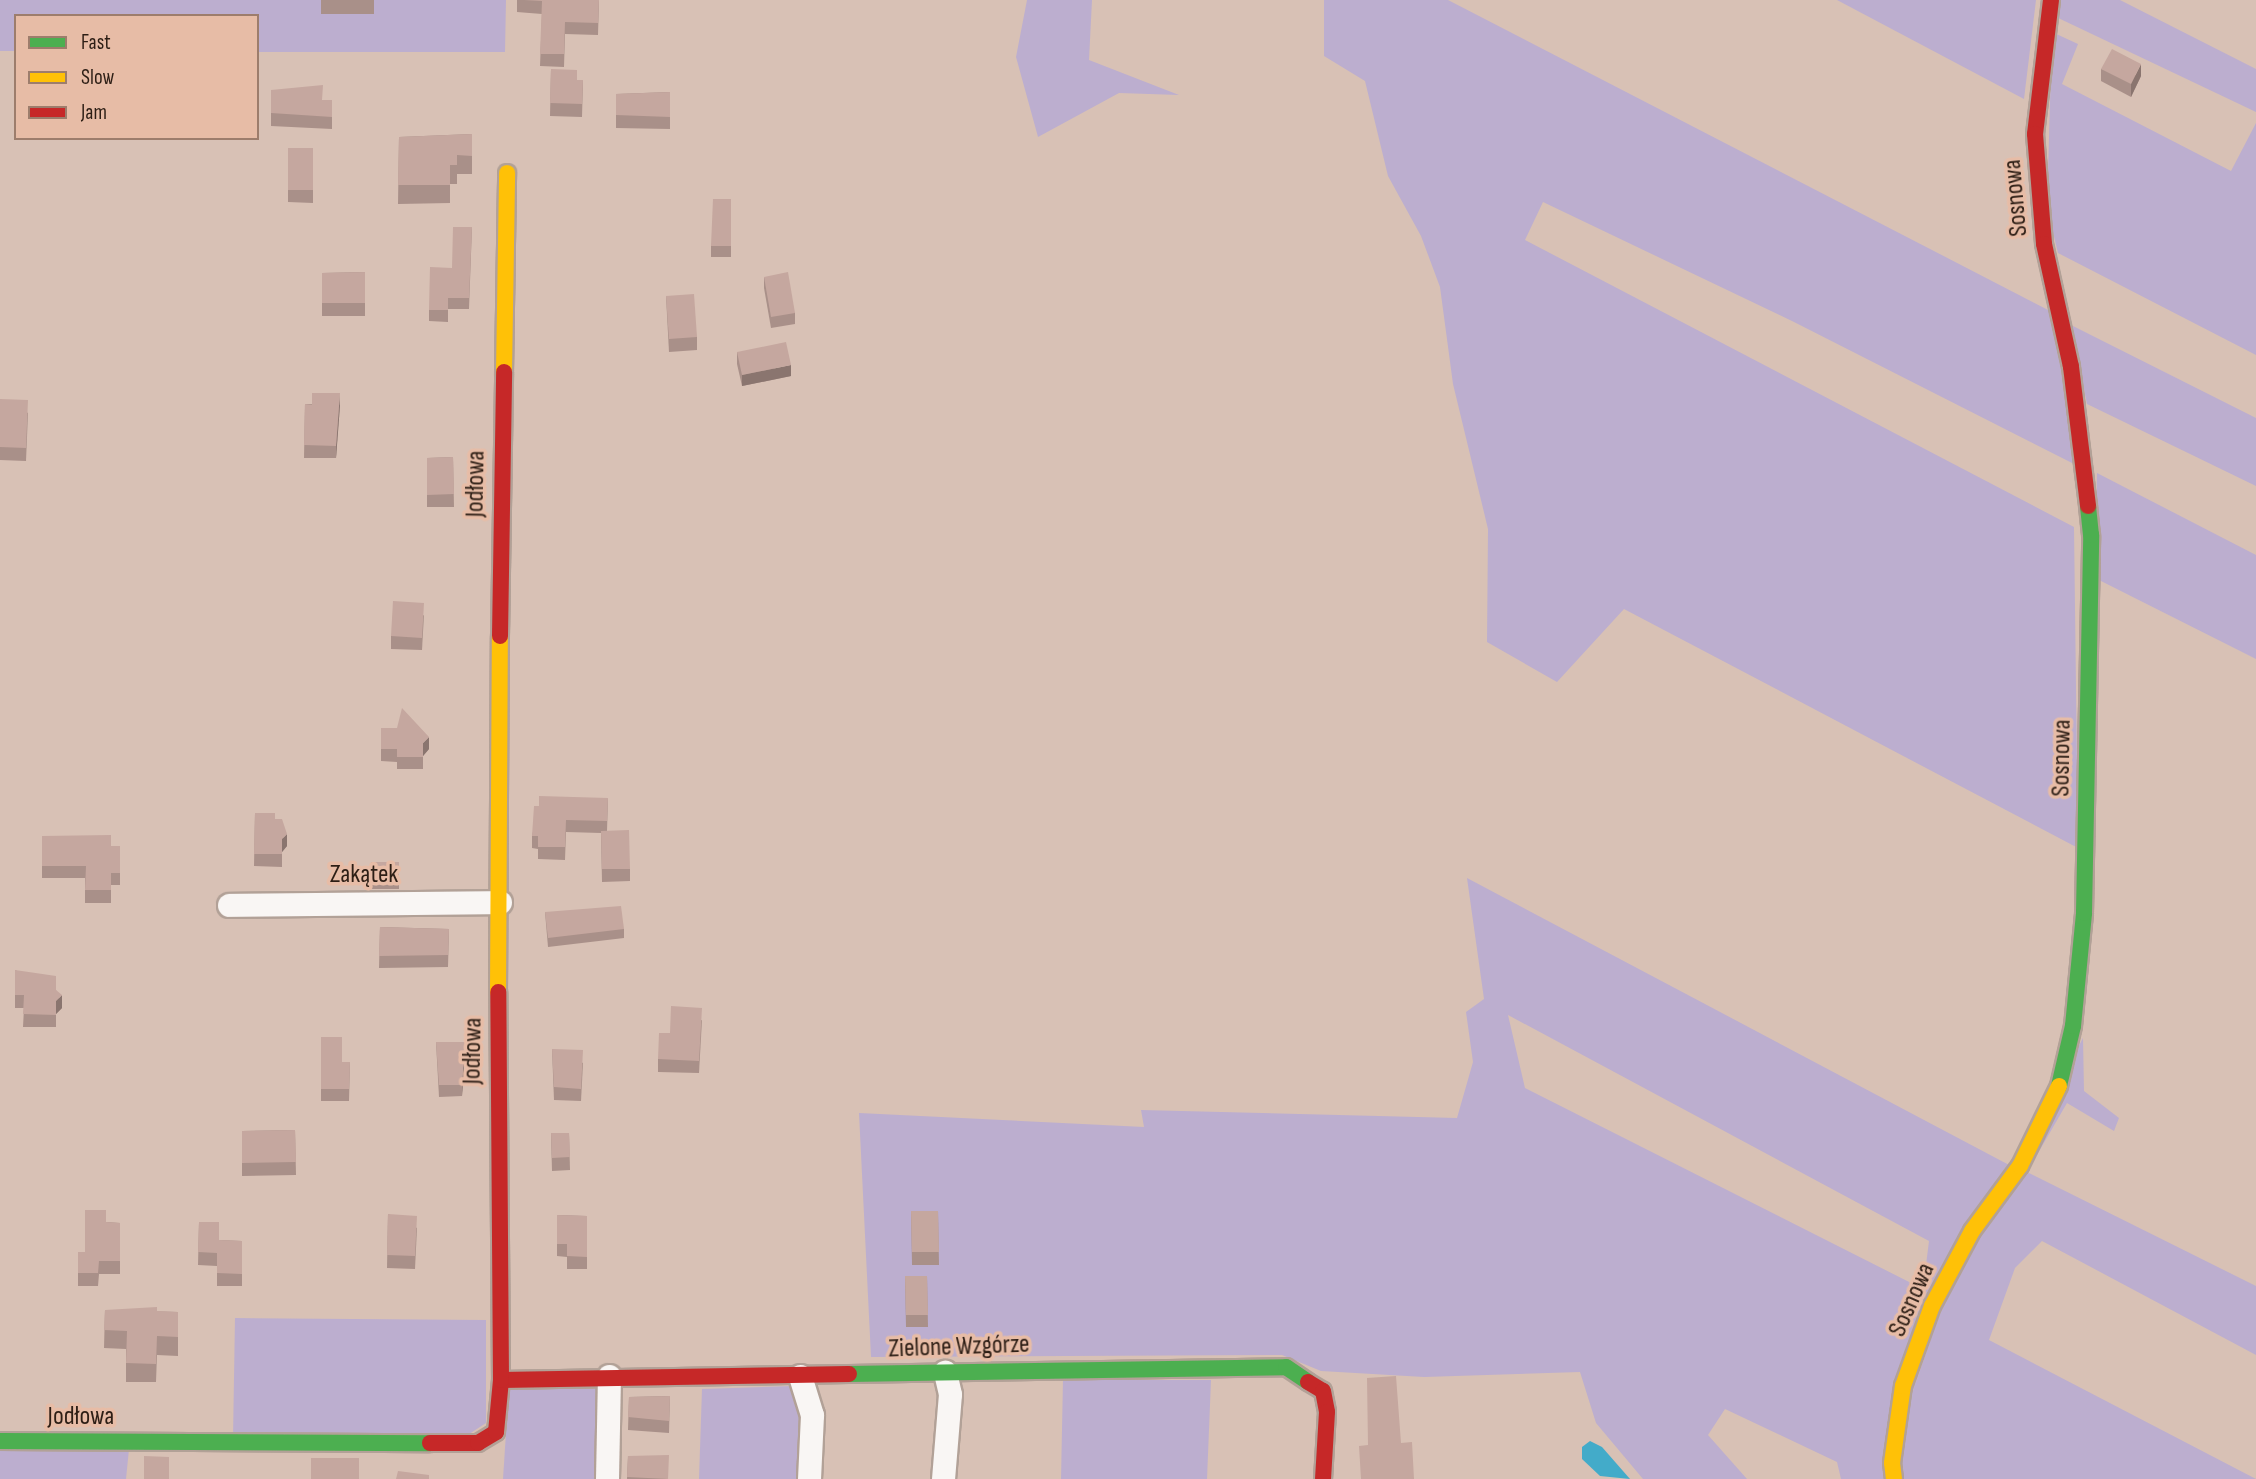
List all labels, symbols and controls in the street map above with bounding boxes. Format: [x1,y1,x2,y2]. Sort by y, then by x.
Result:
legend [14,14,259,140]
text: Fast [81,30,111,55]
text: Slow [81,65,114,90]
text: Jam [81,100,107,125]
street label: Sosnowa [1997,158,2035,238]
street label: Jodłowa [460,450,492,518]
street label: Sosnowa [2046,719,2078,797]
street label: Zakątek [330,859,398,891]
street label: Jodłowa [457,1017,489,1085]
street label: Sosnowa [1882,1258,1942,1342]
street label: Zielone Wzgórze [888,1329,1030,1365]
street label: Jodłowa [48,1401,114,1433]

